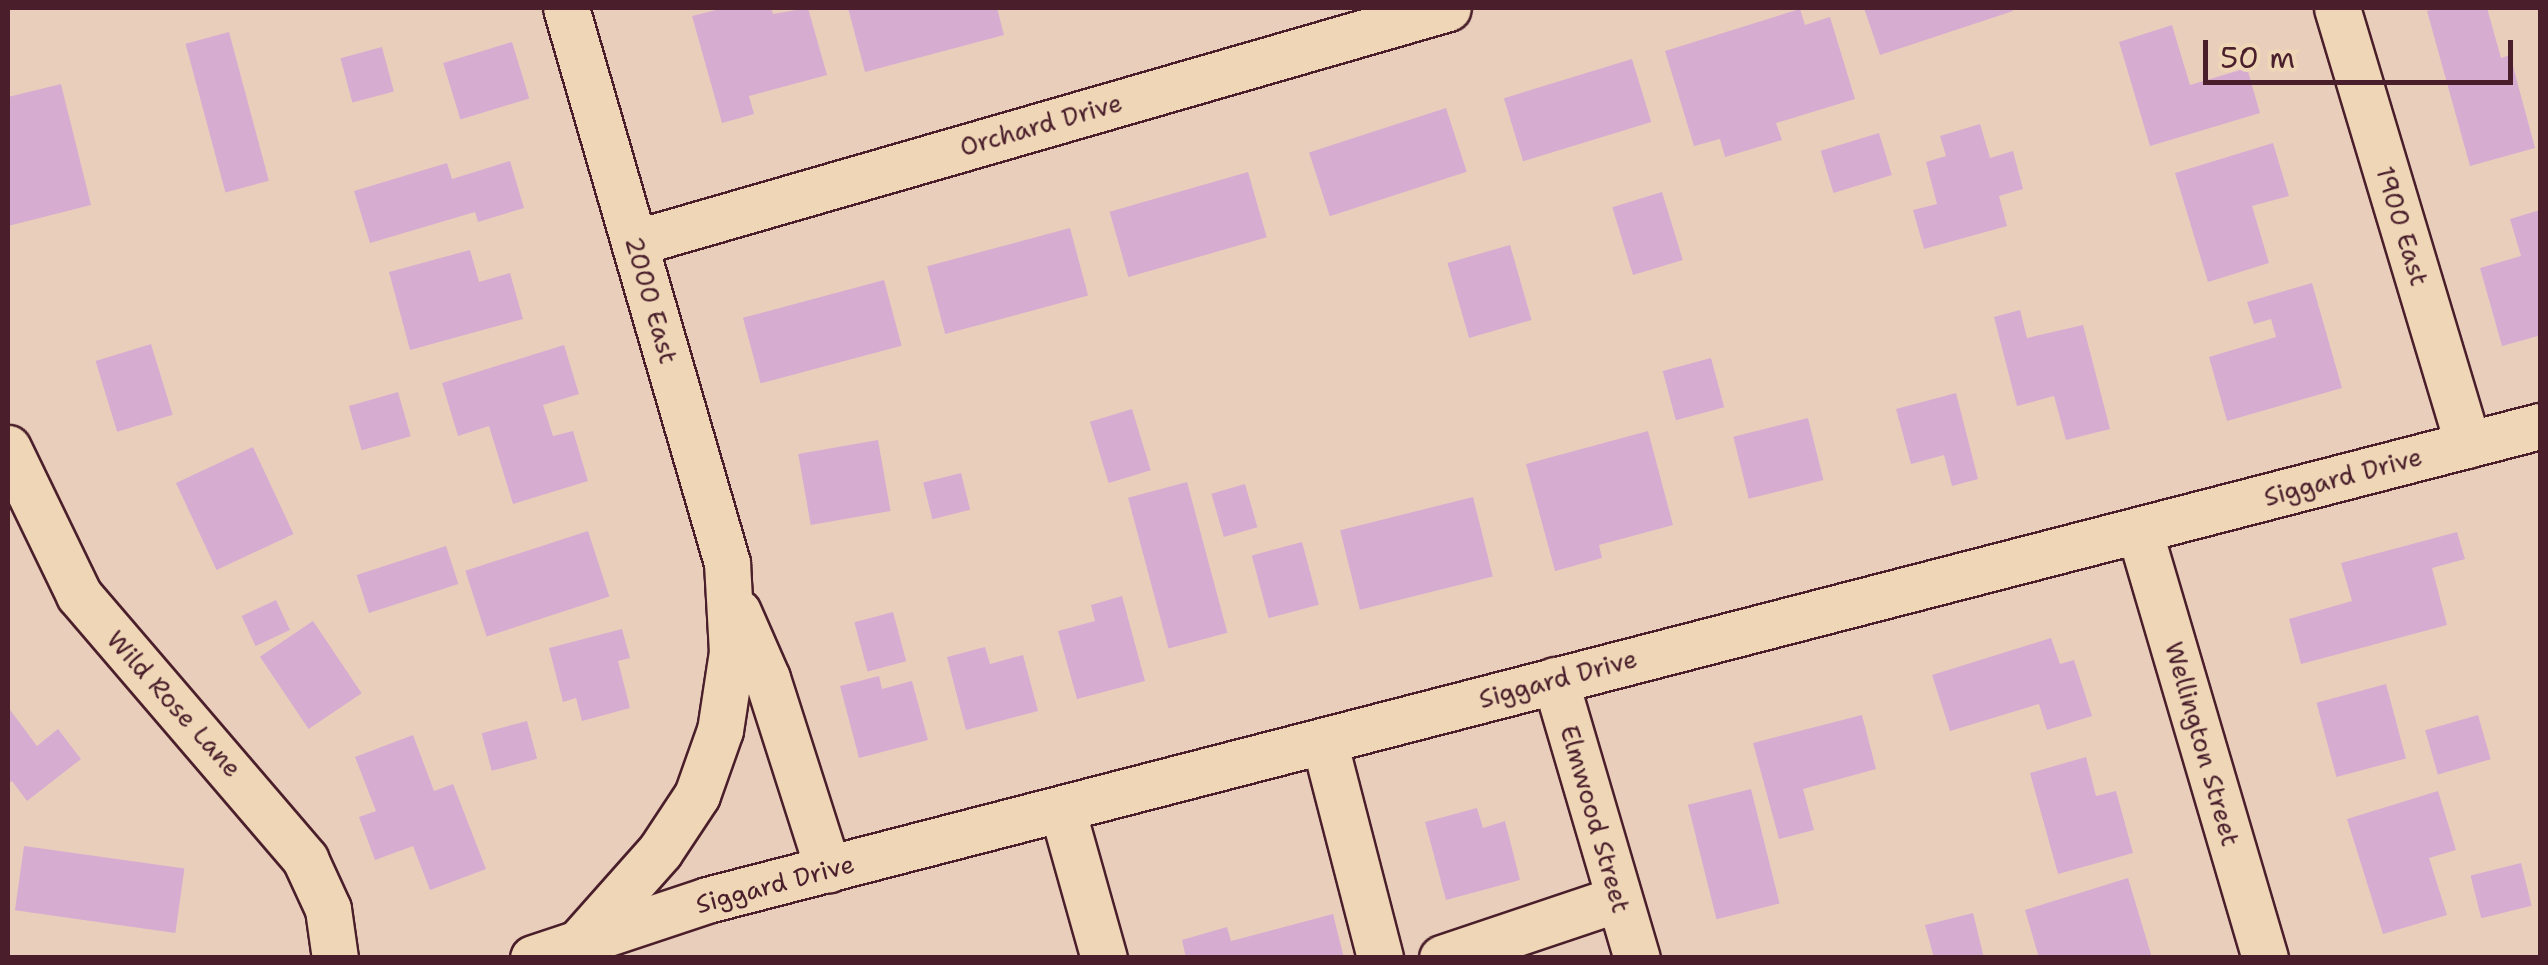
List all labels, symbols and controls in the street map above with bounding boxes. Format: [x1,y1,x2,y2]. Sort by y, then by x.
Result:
scale bar [2208,20,2518,82]
text: 50 m [2220,37,2295,78]
street label: Orchard Drive [956,88,1126,162]
street label: 1900 East [2370,163,2434,289]
street label: 2000 East [619,233,683,367]
street label: Siggard Drive [2261,441,2425,513]
street label: Wild Rose Lane [100,625,248,783]
street label: Wellington Street [2158,638,2246,850]
street label: Siggard Drive [1476,643,1640,715]
street label: Elmwood Street [1554,722,1636,916]
street label: Siggard Drive [693,848,857,920]

